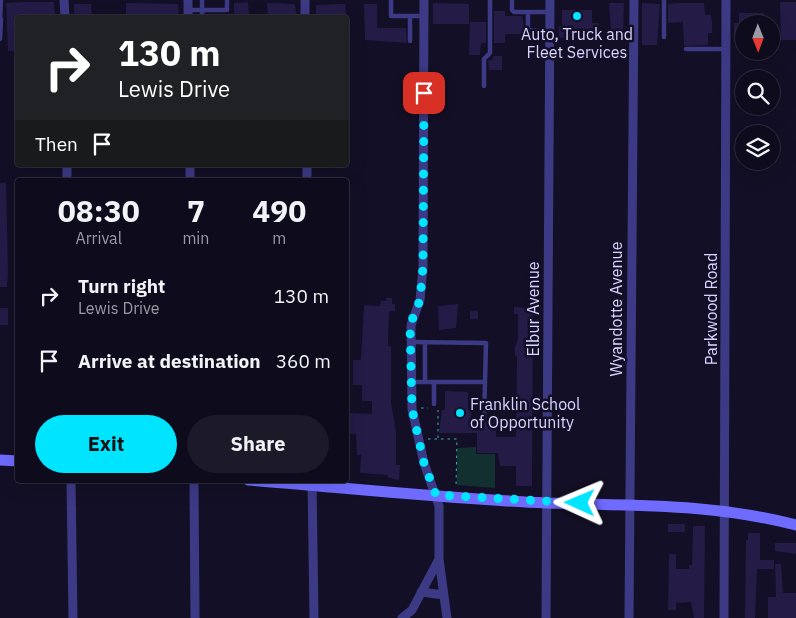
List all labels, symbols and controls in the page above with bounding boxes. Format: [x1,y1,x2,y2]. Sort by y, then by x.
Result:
marker: Auto, Truck and Fleet Services [571,10,583,22]
north arrow [735,15,780,60]
map controls [735,15,780,170]
place label: Auto, Truck and Fleet Services [521,24,633,62]
text: 130 m [118,30,221,76]
icon: right [35,35,100,100]
button: search [735,70,780,115]
pin [403,72,445,114]
text: Lewis Drive [118,74,230,103]
icon: arrive [410,79,438,107]
button: layers [735,125,780,170]
icon: arrive [88,130,116,158]
text: Then [35,132,78,156]
text: 08:30 [58,191,140,230]
text: 7 [187,191,205,230]
text: 490 [252,191,306,230]
text: Arrival [75,228,122,248]
text: min [182,228,209,248]
text: m [272,228,286,248]
street label: Wyandotte Avenue [606,241,626,376]
street label: Parkwood Road [701,253,721,365]
street label: Elbur Avenue [523,261,543,357]
text: Turn right [78,274,165,298]
icon: right [35,282,63,310]
text: 130 m [274,284,329,308]
text: Lewis Drive [78,298,160,318]
icon: arrive [35,347,63,375]
text: Arrive at destination [78,349,261,373]
text: 360 m [276,349,331,373]
place label: Franklin School of Opportunity [470,394,580,432]
marker: Franklin School of Opportunity [454,407,466,419]
button: Exit [35,415,177,473]
button: Share [187,415,329,473]
position arrow [553,476,605,528]

